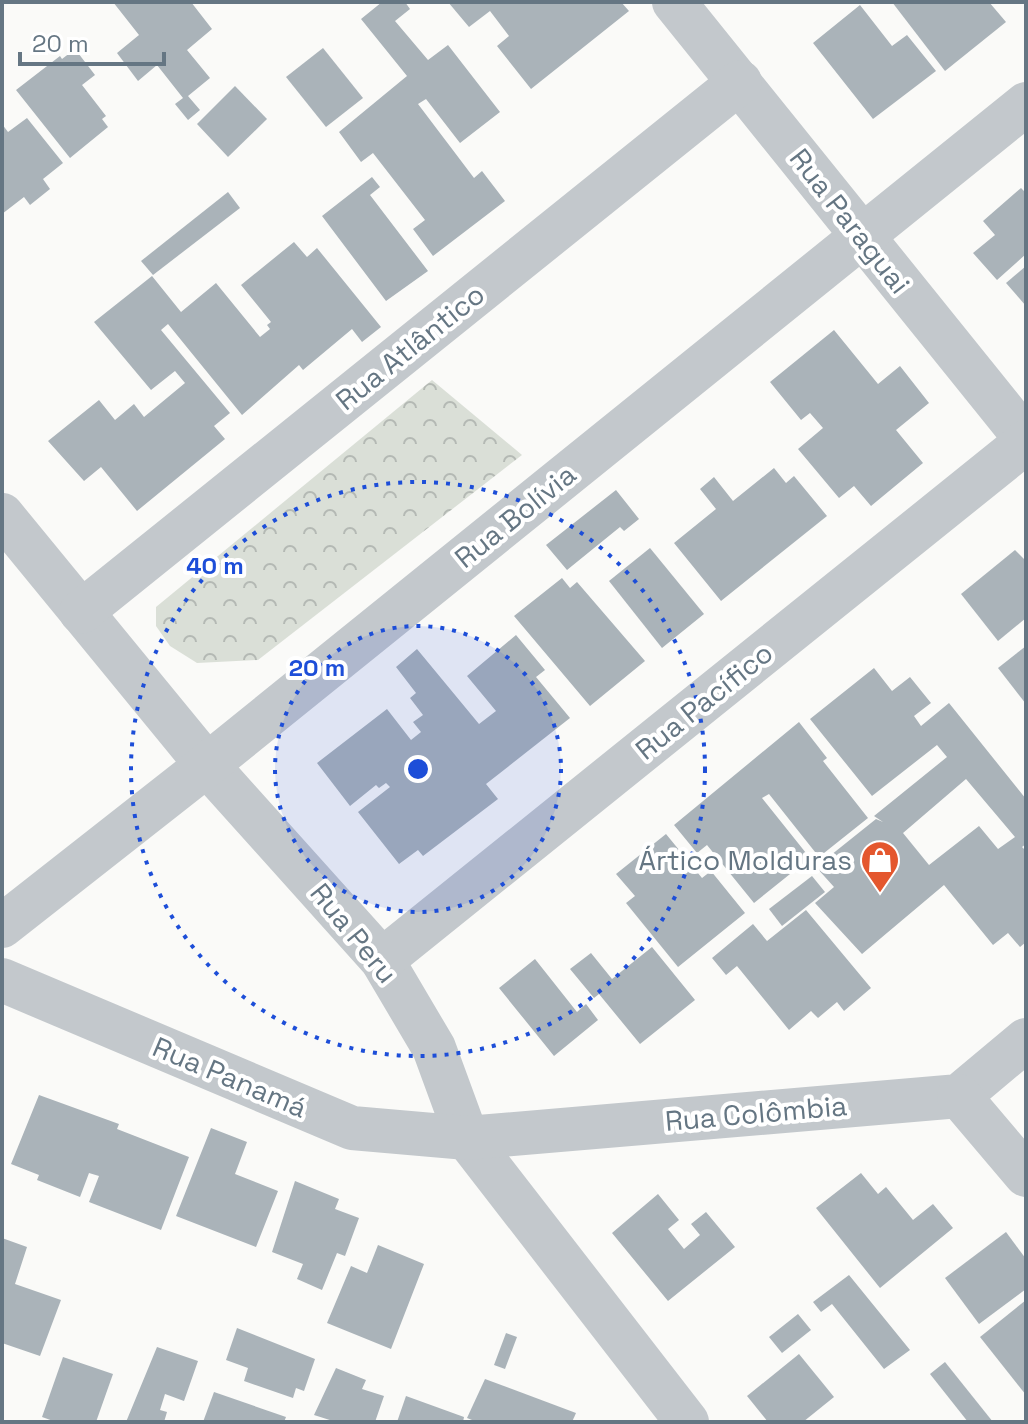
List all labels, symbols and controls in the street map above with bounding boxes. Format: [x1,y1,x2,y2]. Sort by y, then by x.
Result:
scale bar [20,16,164,66]
text: 20 m [32,28,89,59]
street label: Rua Paraguai [782,141,918,301]
street label: Rua Atlântico [328,276,492,418]
street label: Rua Bolívia [447,456,583,576]
text: 40 m [186,550,244,581]
street label: Rua Pacífico [628,635,780,767]
text: 20 m [289,652,345,683]
centre of rings [404,755,432,783]
shop icon: Ártico Molduras [859,839,901,894]
place label: Ártico Molduras [638,842,852,878]
street label: Rua Peru [303,876,405,990]
street label: Rua Panamá [147,1028,313,1126]
street label: Rua Colômbia [663,1087,849,1139]

